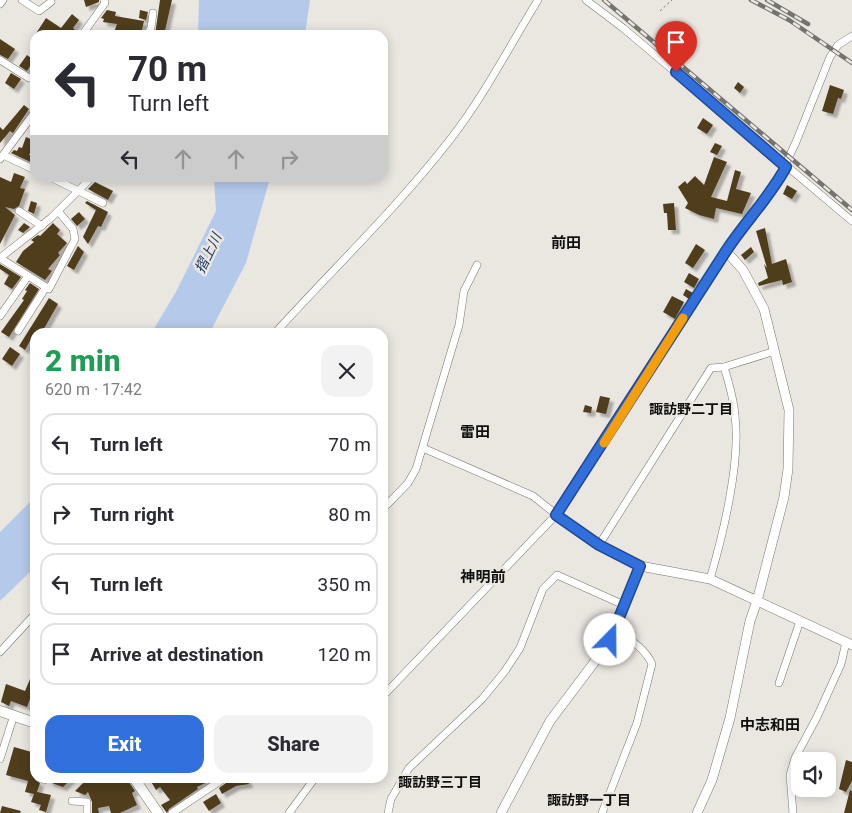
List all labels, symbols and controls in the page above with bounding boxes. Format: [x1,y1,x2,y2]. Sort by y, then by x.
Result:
pin [655,21,697,72]
icon: arrive [662,28,690,56]
text: 70 m [128,49,207,90]
icon: left [45,50,110,115]
text: Turn left [128,91,209,116]
icon: left [116,145,144,173]
icon: ahead [169,145,197,173]
icon: ahead [222,145,250,173]
icon: right [275,145,303,173]
water label: 摺上川 [192,229,225,275]
district label: 前田 [551,234,581,252]
text: 2 min [45,343,121,378]
button: close [321,345,373,397]
text: 620 m · 17:42 [45,380,142,399]
district label: 諏訪野二丁目 [649,401,733,417]
district label: 雷田 [460,423,490,441]
icon: left [47,430,75,458]
text: Turn left [90,433,163,456]
text: 70 m [328,433,371,456]
icon: right [47,500,75,528]
text: Turn right [90,503,174,526]
text: 80 m [328,503,371,526]
district label: 神明前 [459,568,506,586]
icon: left [47,570,75,598]
text: Turn left [90,573,163,596]
text: 350 m [318,573,371,596]
position arrow [583,613,635,665]
icon: arrive [47,640,75,668]
text: Arrive at destination [90,643,263,666]
text: 120 m [318,643,371,666]
button: Exit [45,715,204,773]
button: Share [214,715,373,773]
district label: 中志和田 [740,716,800,734]
map controls [791,752,836,797]
button: sound [791,752,836,797]
district label: 諏訪野三丁目 [398,774,482,790]
district label: 諏訪野一丁目 [547,792,631,808]

